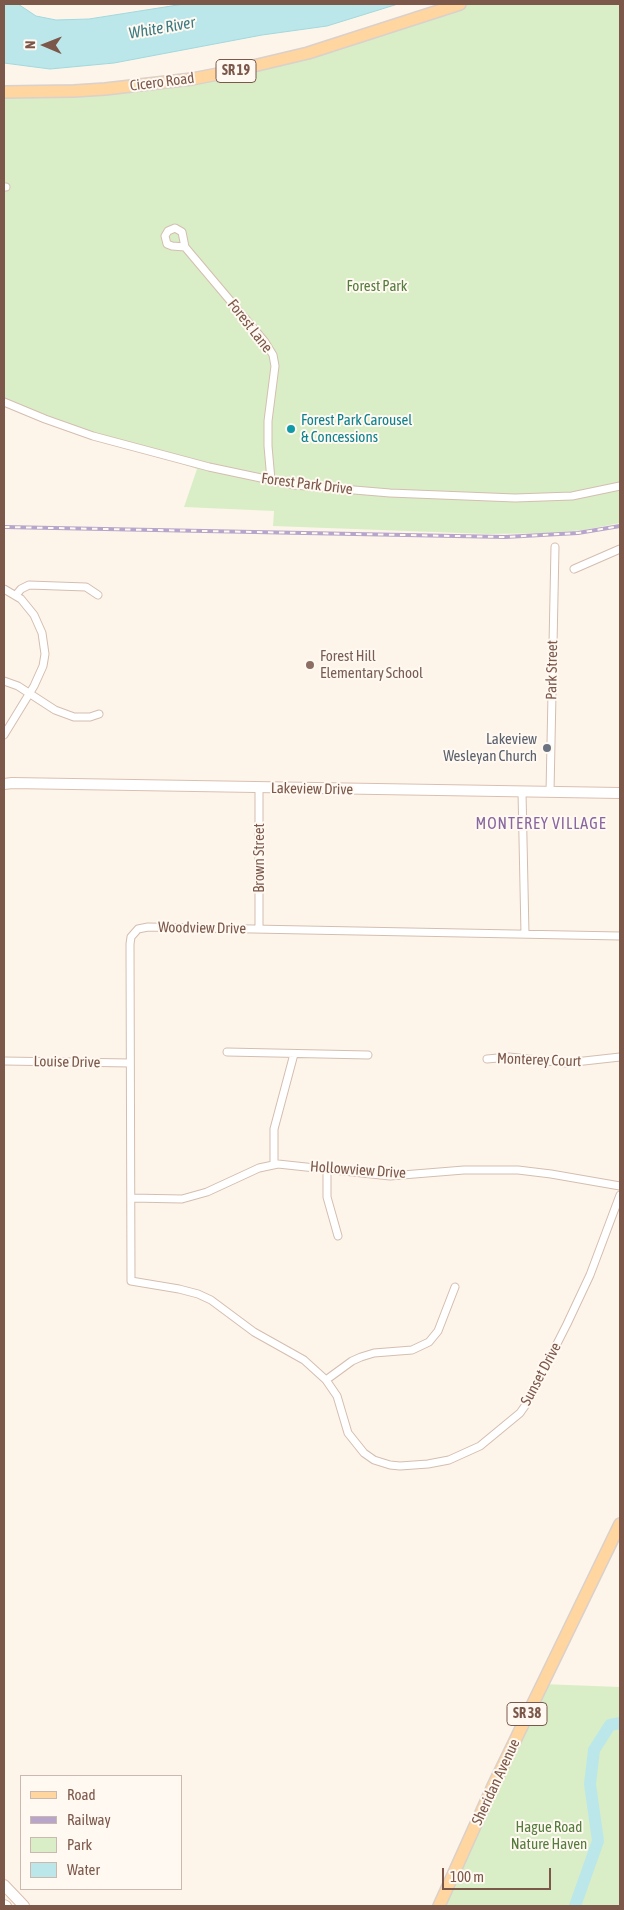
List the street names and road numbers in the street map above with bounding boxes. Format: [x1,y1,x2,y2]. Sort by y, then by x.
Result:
road number: SR 19 [216,59,256,82]
street label: Cicero Road [129,69,195,95]
street label: Forest Lane [224,296,276,356]
street label: Forest Park Drive [260,469,354,499]
street label: Park Street [542,640,562,700]
street label: Lakeview Drive [271,779,353,799]
street label: Brown Street [250,823,268,893]
street label: Woodview Drive [158,918,246,938]
street label: Monterey Court [497,1050,581,1070]
street label: Louise Drive [33,1052,101,1072]
street label: Hollowview Drive [310,1158,406,1182]
street label: Sunset Drive [517,1340,565,1408]
road number: SR 38 [507,1702,547,1726]
street label: Sheridan Avenue [468,1736,524,1828]

